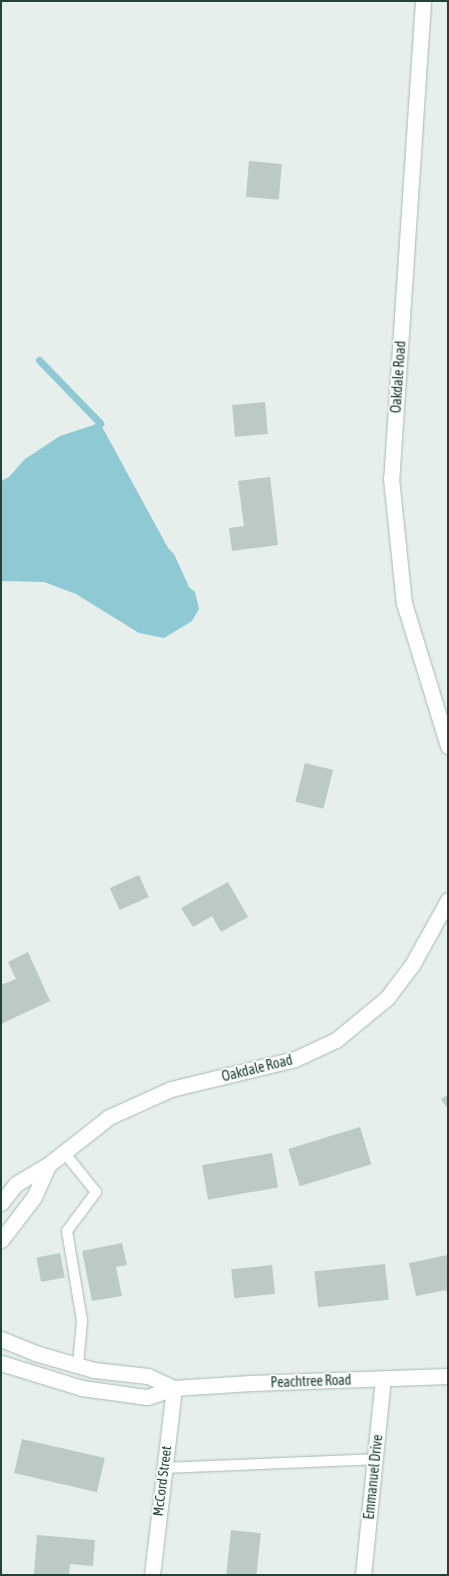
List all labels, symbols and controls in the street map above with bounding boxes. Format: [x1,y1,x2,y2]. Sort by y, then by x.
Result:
street label: Oakdale Road [387,340,409,414]
street label: Oakdale Road [220,1051,294,1085]
street label: Peachtree Road [270,1371,352,1391]
street label: Emmanuel Drive [360,1434,386,1520]
street label: McCord Street [149,1445,175,1517]

